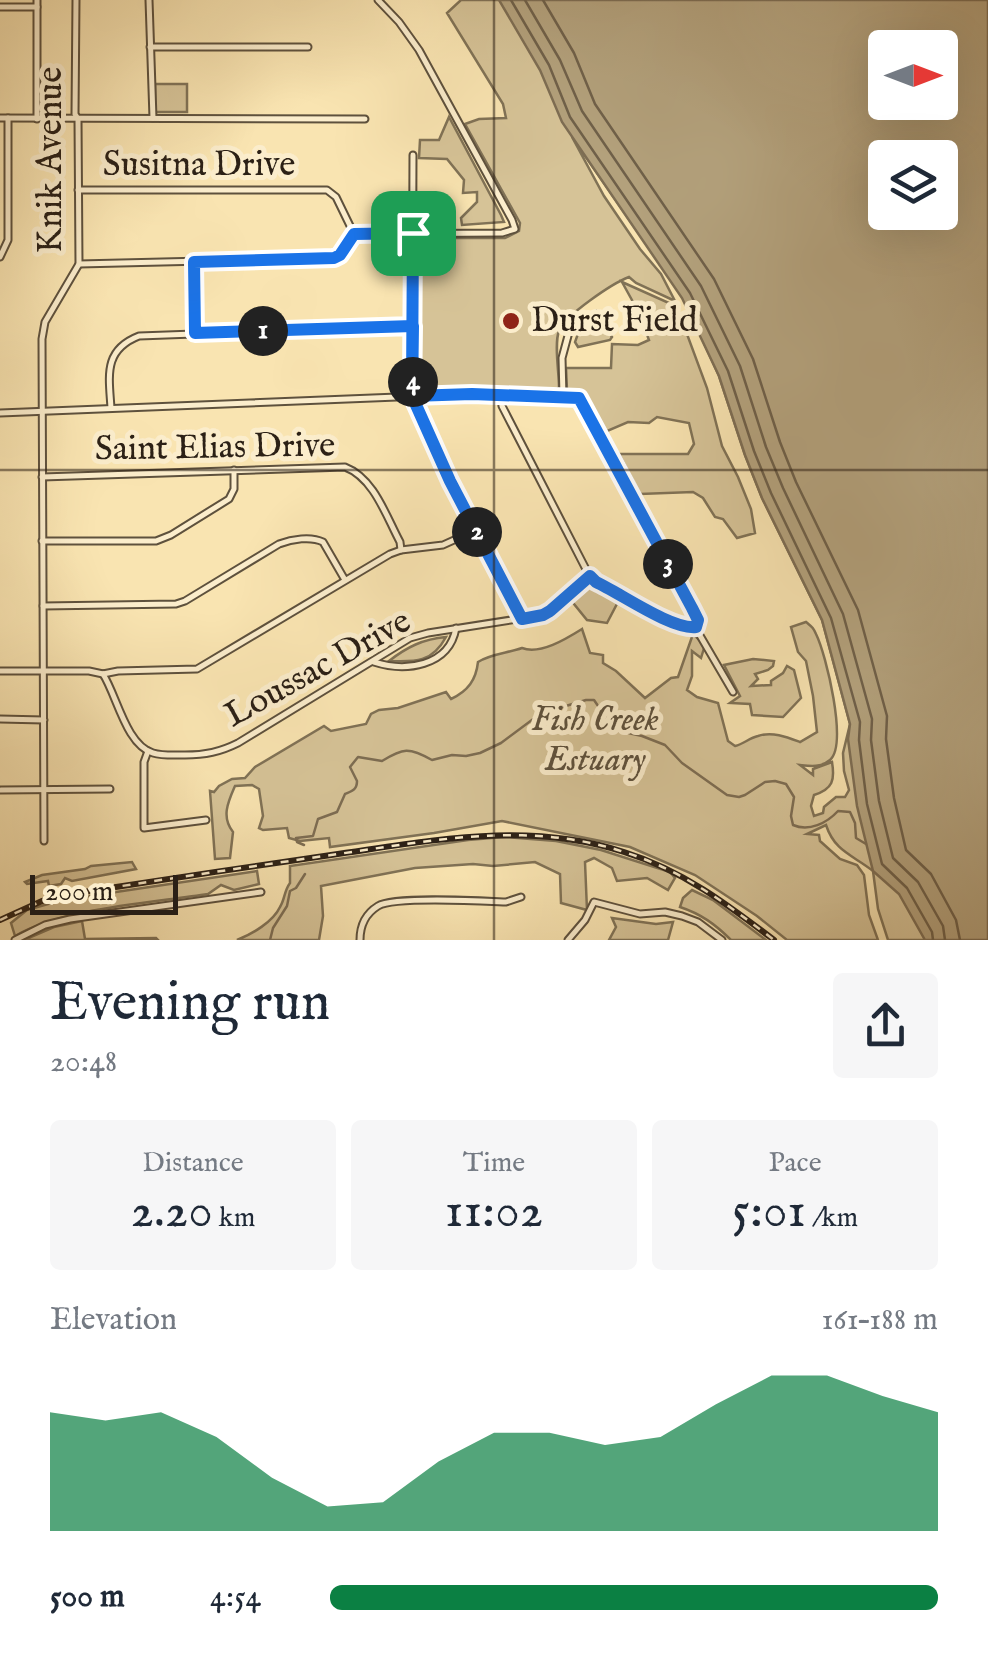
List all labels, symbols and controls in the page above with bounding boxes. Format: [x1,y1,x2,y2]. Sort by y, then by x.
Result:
north arrow [868,30,958,120]
map controls [868,30,958,230]
street label: Knik Avenue [29,67,74,253]
button: layers [868,140,958,230]
street label: Susitna Drive [103,143,295,188]
pin [371,191,456,276]
icon: arrive [386,206,441,261]
place label: Durst Field [531,299,698,344]
pin: 1 [238,306,288,356]
marker: Durst Field [500,310,522,332]
text: 1 [258,313,268,348]
pin: 4 [388,357,438,407]
text: 4 [406,364,420,399]
street label: Saint Elias Drive [94,423,336,473]
pin: 2 [452,507,502,557]
text: 2 [470,514,484,549]
pin: 3 [643,539,693,589]
text: 3 [663,546,673,581]
street label: Loussac Drive [217,599,419,739]
park label: Fish Creek Estuary [531,698,659,783]
scale bar [30,870,178,914]
text: 200 m [45,875,113,910]
text: Evening run [50,969,330,1039]
button: share [833,973,938,1078]
text: 20:48 [50,1042,117,1083]
text: Distance [142,1146,244,1181]
text: Time [463,1146,525,1181]
text: Pace [769,1146,821,1181]
text: 2.20 [131,1181,213,1244]
text: 11:02 [445,1181,543,1244]
text: 5:01 [732,1181,806,1244]
text: km [213,1201,255,1236]
text: /km [806,1201,858,1236]
text: Elevation [50,1300,177,1341]
text: 161–188 m [821,1300,938,1341]
text: 500 m [50,1577,125,1618]
text: 4:54 [210,1577,261,1618]

